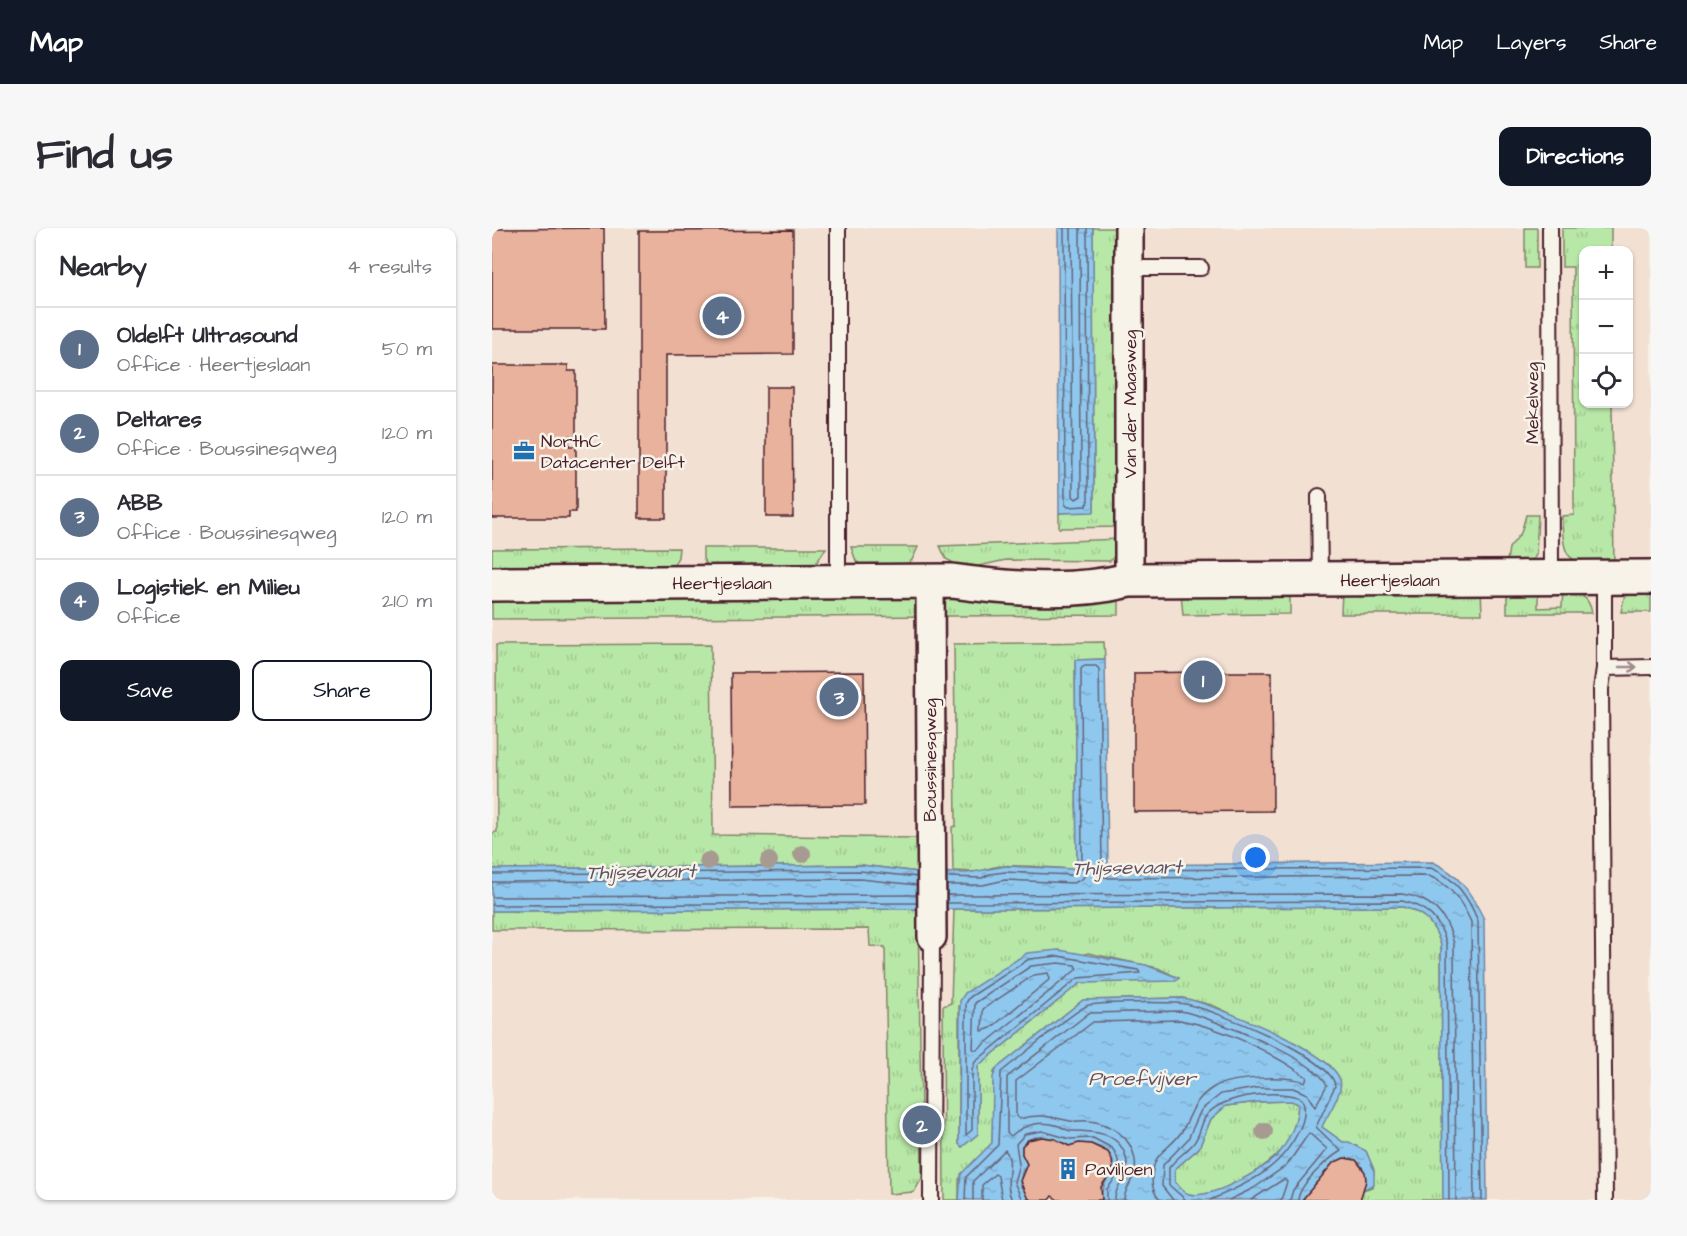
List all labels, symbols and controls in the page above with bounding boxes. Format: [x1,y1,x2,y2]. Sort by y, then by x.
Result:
text: Map [30,23,83,62]
text: Map [1423,28,1463,57]
text: Layers [1496,28,1566,57]
text: Share [1599,28,1657,57]
text: Find us [36,127,173,185]
button: Directions [1499,127,1651,186]
map controls [1579,246,1633,408]
button: + [1579,246,1633,300]
text: Nearby [60,249,147,285]
text: 4 results [347,253,432,281]
pin: 4 [702,294,742,338]
button: − [1579,300,1633,354]
text: Oldelft Ultrasound [117,320,298,351]
street label: Van der Maasweg [1118,330,1144,478]
text: 1 [78,335,81,363]
text: 50 m [382,335,432,363]
text: Office · Heertjeslaan [117,351,310,379]
button: locate [1579,354,1633,408]
street label: Mekelweg [1520,362,1546,444]
text: Deltares [117,404,202,435]
text: 2 [74,419,85,447]
text: 120 m [382,419,432,447]
place label: NorthC Datacenter Delft [541,429,685,475]
text: Office · Boussinesqweg [117,435,337,463]
office icon: NorthC Datacenter Delft [512,439,536,463]
text: ABB [117,488,162,519]
text: 3 [74,503,85,531]
text: 120 m [382,503,432,531]
text: Office · Boussinesqweg [117,519,337,547]
street label: Heertjeslaan [1340,568,1440,593]
street label: Heertjeslaan [672,571,772,596]
text: Logistiek en Milieu [117,572,300,603]
text: 4 [73,587,86,615]
text: 210 m [382,587,432,615]
text: Office [117,603,181,631]
pin: 1 [1184,658,1222,702]
button: Save [60,660,240,721]
button: Share [252,660,432,721]
one-way arrow [1617,662,1637,673]
pin: 3 [820,674,858,720]
street label: Boussinesqweg [918,698,944,822]
your location [1241,843,1270,872]
water label: Thijssevaart [1072,853,1184,883]
water label: Thijssevaart [586,857,698,887]
water label: Proefvijver [1089,1065,1197,1093]
pin: 2 [902,1102,942,1148]
building icon: Paviljoen [1056,1157,1080,1181]
place label: Paviljoen [1085,1157,1153,1182]

